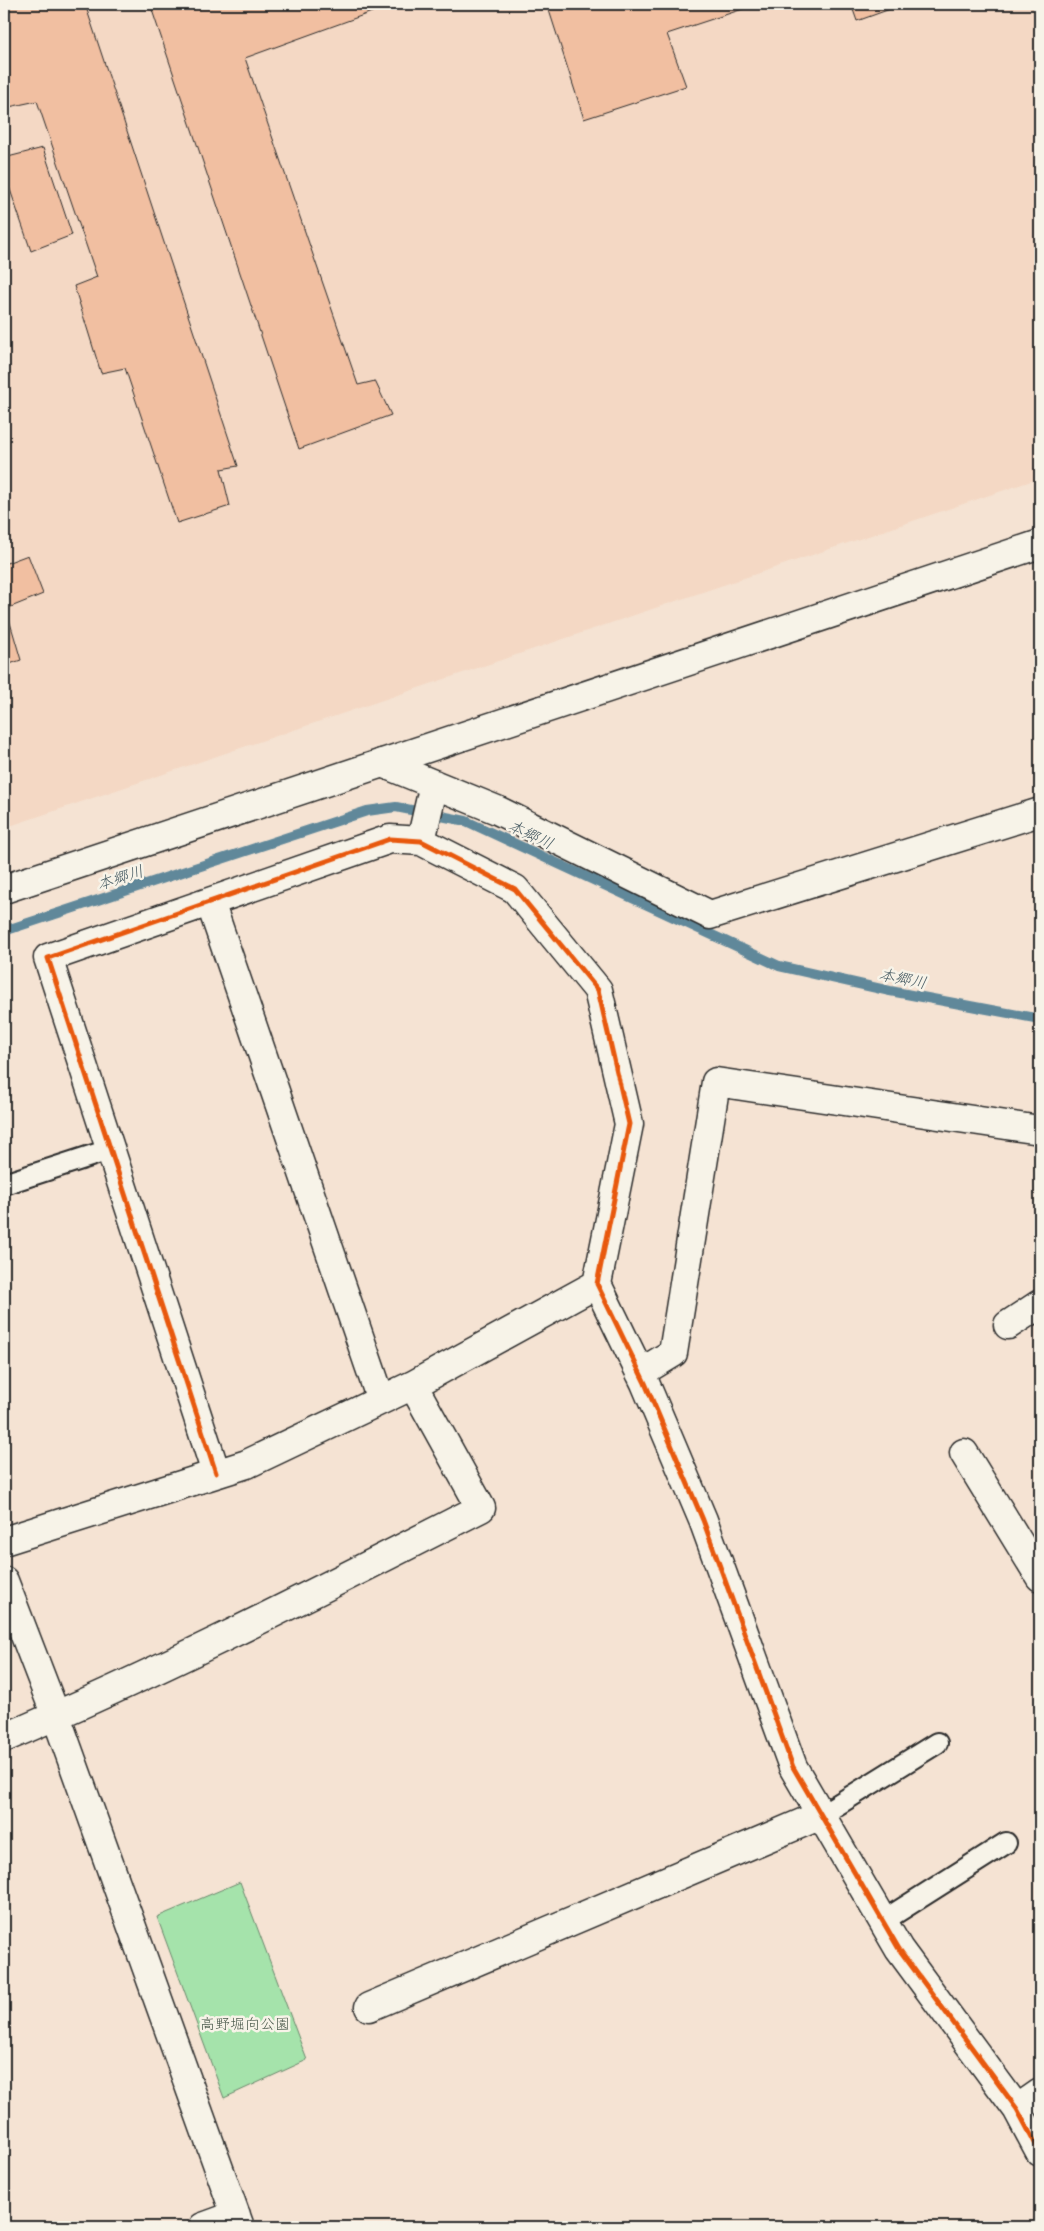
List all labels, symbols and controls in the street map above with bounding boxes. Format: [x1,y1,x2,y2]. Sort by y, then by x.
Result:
water label: 本郷川 [505,815,557,853]
water label: 本郷川 [94,860,146,894]
water label: 本郷川 [878,964,928,992]
park label: 高野堀向公園 [200,2014,290,2033]

